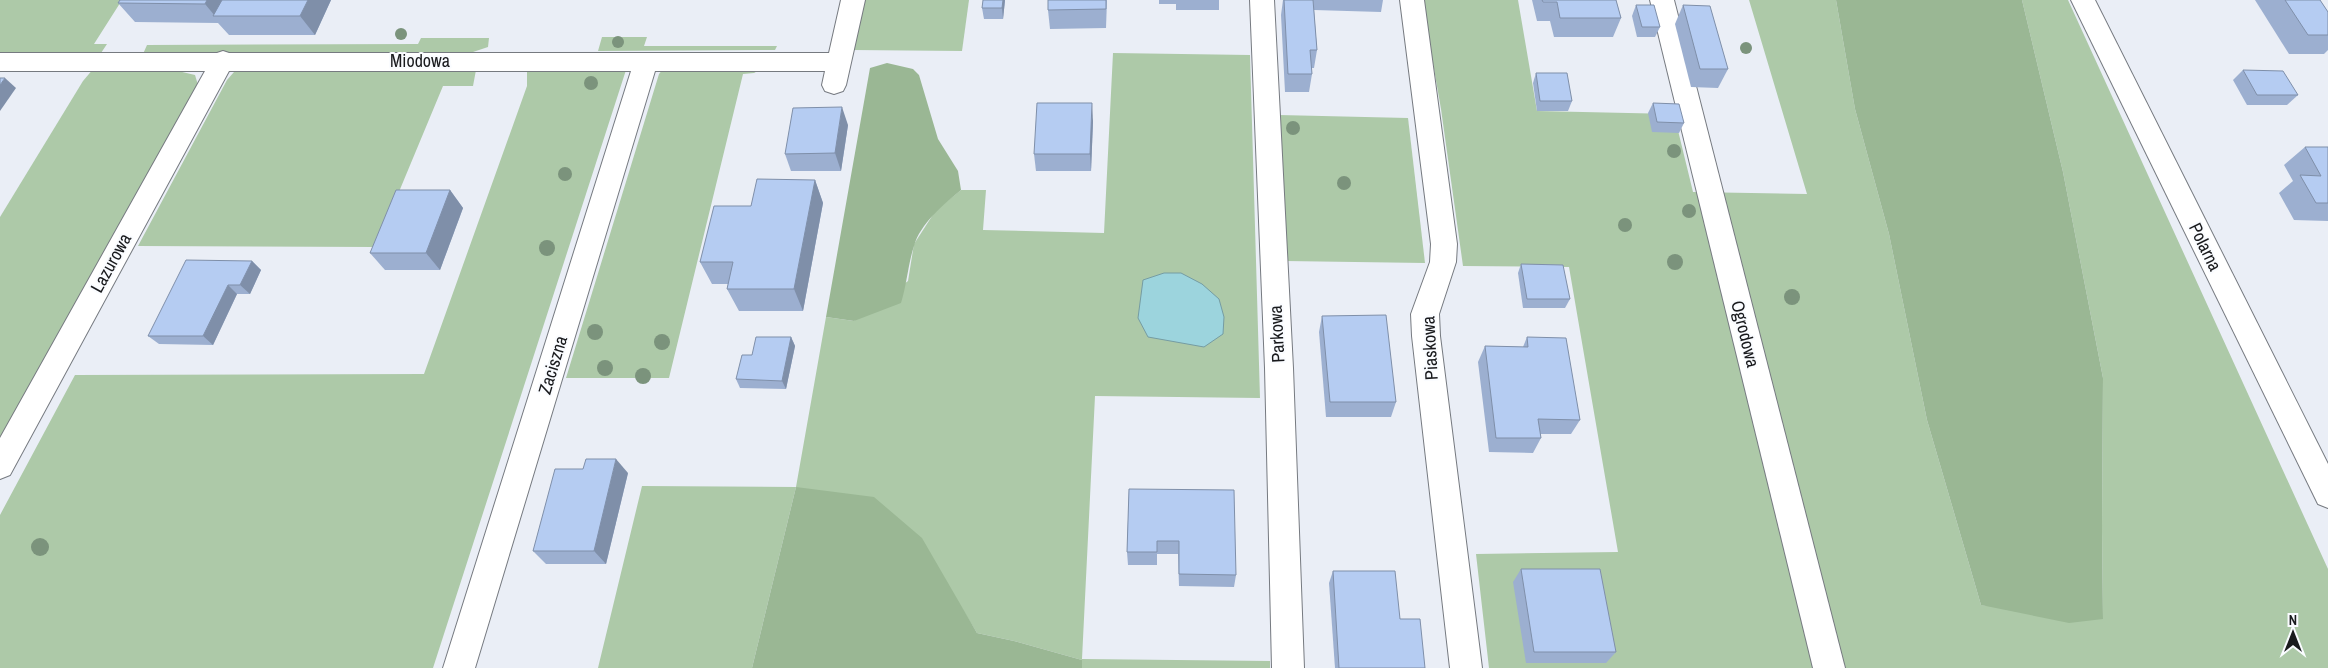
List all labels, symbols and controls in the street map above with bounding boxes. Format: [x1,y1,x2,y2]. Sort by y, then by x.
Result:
street label: Miodowa [390,48,450,73]
street label: Polarna [2183,218,2228,275]
street label: Lazurowa [84,229,137,297]
street label: Ogrodowa [1725,298,1766,370]
street label: Parkowa [1263,305,1290,363]
street label: Piaskowa [1415,315,1444,381]
street label: Zaciszna [532,333,573,397]
north arrow [2268,608,2318,658]
text: N [2289,611,2297,629]

